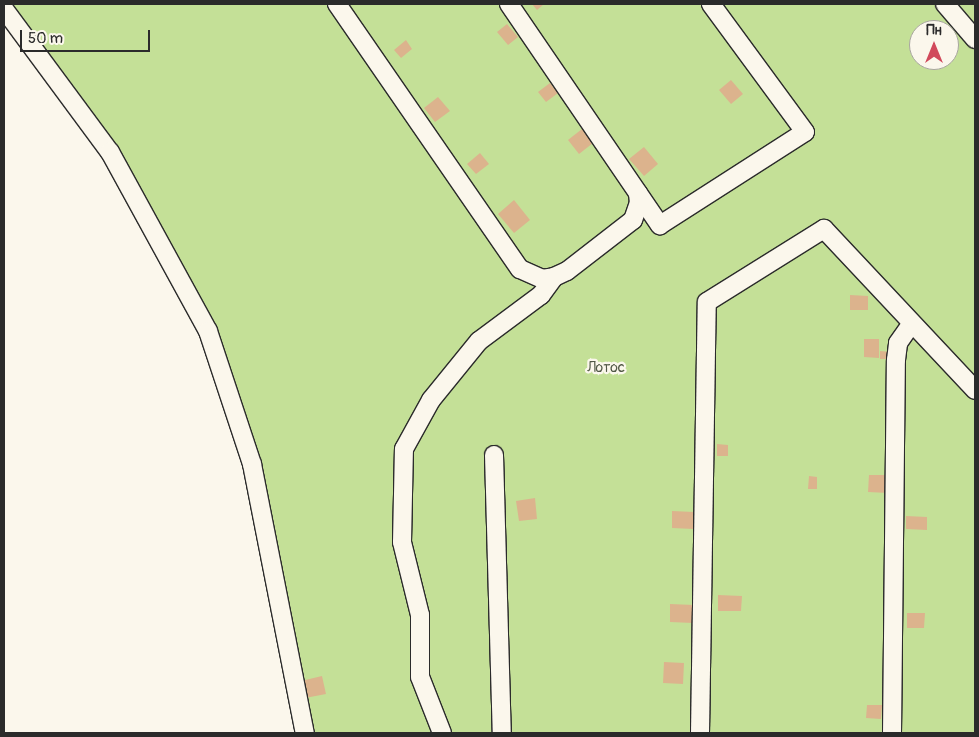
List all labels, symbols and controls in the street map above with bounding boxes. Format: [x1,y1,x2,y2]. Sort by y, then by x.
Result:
scale bar [22,20,152,52]
north arrow [909,20,959,70]
text: Пн [926,22,942,39]
text: 50 m [28,29,63,48]
park label: Лотос [587,360,625,376]

